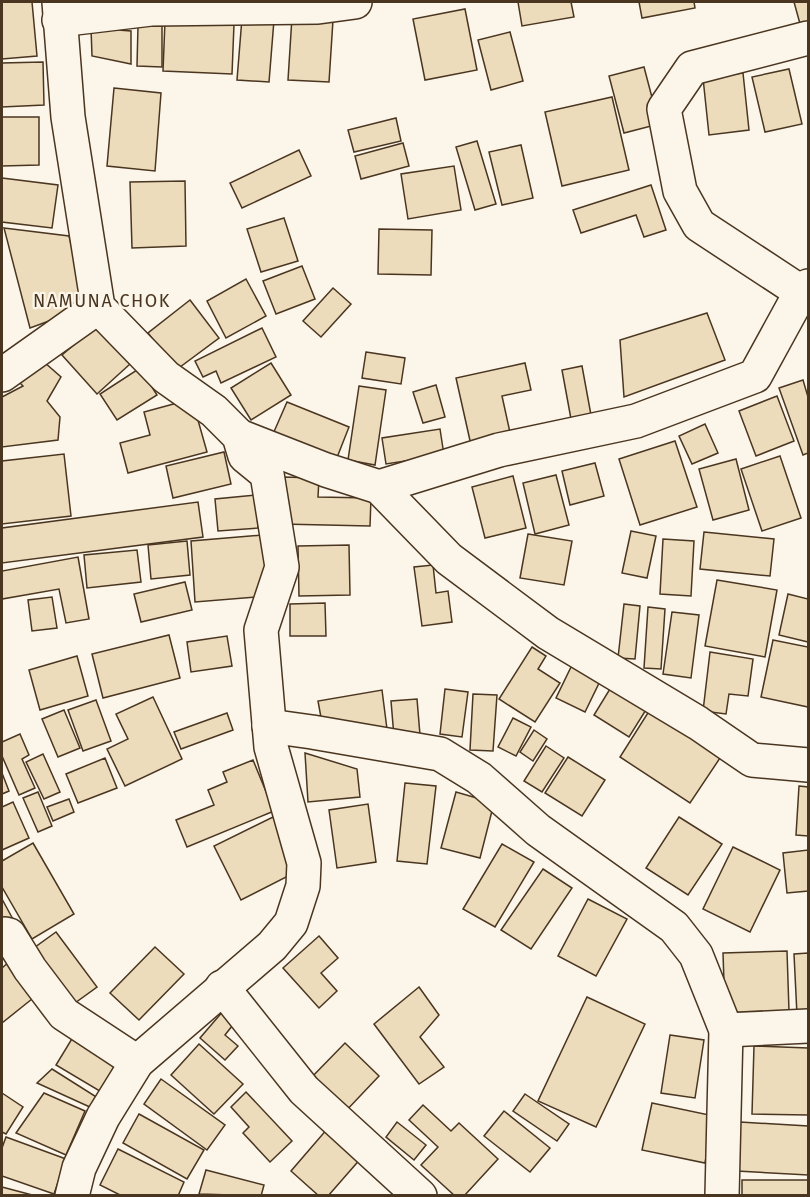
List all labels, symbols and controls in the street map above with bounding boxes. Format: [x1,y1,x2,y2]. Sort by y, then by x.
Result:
district label: NAMUNA CHOK [33,290,171,312]

